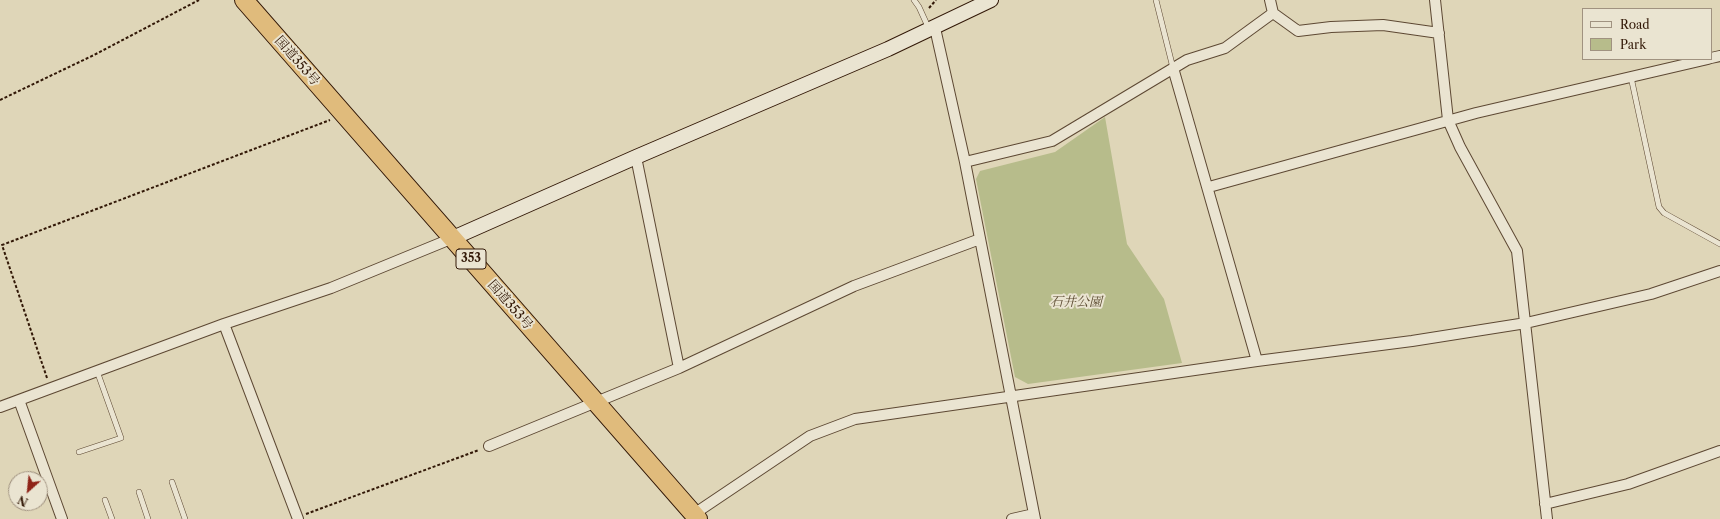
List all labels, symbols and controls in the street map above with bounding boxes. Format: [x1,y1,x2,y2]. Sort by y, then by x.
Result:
legend [1582,8,1712,60]
text: Road [1620,17,1650,32]
street label: 国道353号 [271,33,323,89]
text: Park [1620,37,1646,52]
road number: 353 [456,249,486,269]
street label: 国道353号 [484,277,536,333]
park label: 石井公園 [1050,294,1102,310]
north arrow [8,471,48,511]
text: N [16,492,30,509]

